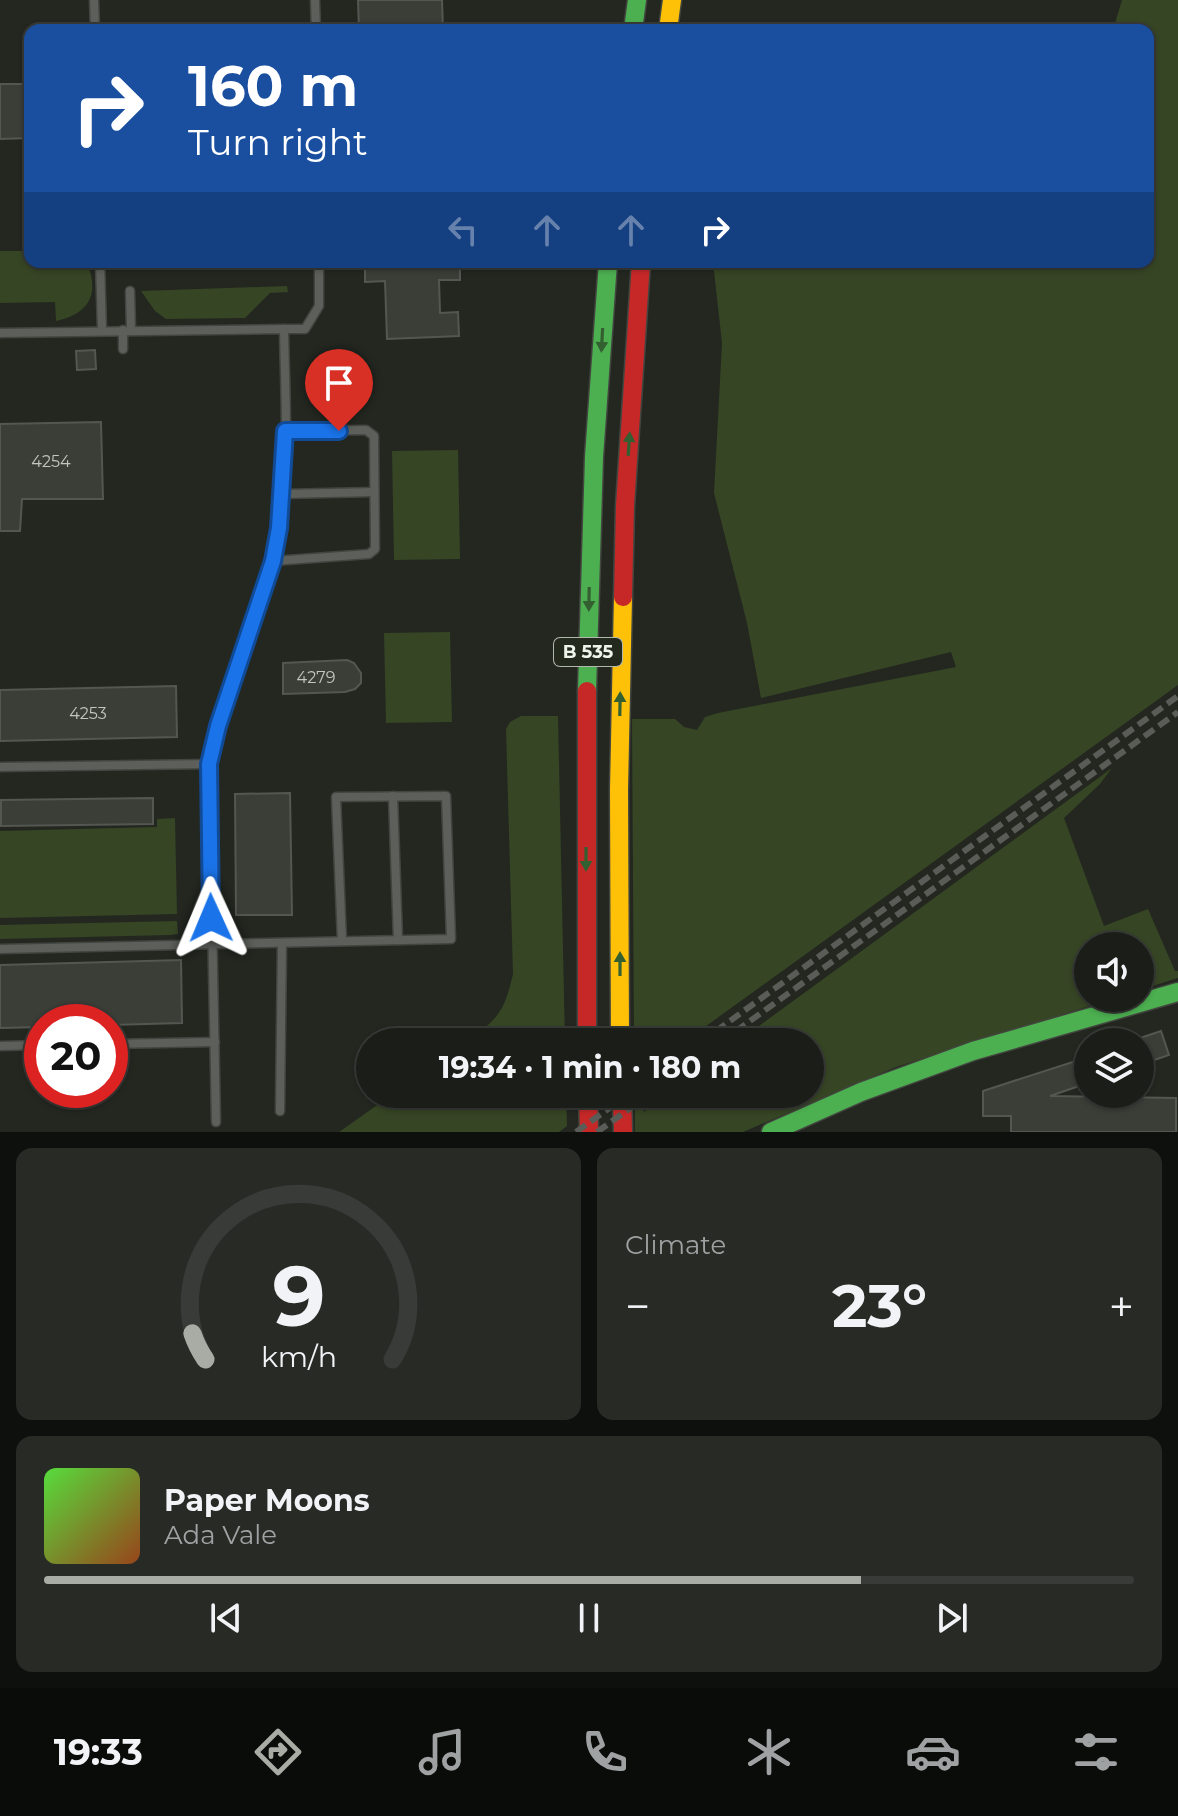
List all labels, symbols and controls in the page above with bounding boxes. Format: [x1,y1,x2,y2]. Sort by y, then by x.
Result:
text: 160 m [188,52,358,120]
icon: right [56,56,160,160]
text: Turn right [188,120,368,164]
icon: left [441,208,485,252]
icon: ahead [525,208,569,252]
icon: ahead [609,208,653,252]
icon: right [693,208,737,252]
one-way arrow [595,328,608,353]
pin [305,349,373,431]
icon: arrive [317,361,361,405]
one-way arrow [623,431,636,456]
house number: 4254 [31,452,71,471]
one-way arrow [583,587,595,612]
road number: B 535 [554,638,622,666]
house number: 4279 [297,668,335,687]
one-way arrow [614,691,627,716]
house number: 4253 [69,704,107,723]
one-way arrow [579,847,592,872]
position arrow [169,876,253,960]
map controls [1074,932,1154,1108]
button: sound [1074,932,1154,1012]
one-way arrow [614,951,626,976]
speed limit sign: 20 [24,1004,128,1108]
button: layers [1074,1028,1154,1108]
text: 19:34 · 1 min · 180 m [439,1049,741,1086]
text: Climate [625,1229,726,1261]
text: 9 [272,1245,325,1347]
text: 23° [832,1269,927,1342]
text: − [625,1279,650,1333]
text: + [1109,1279,1134,1333]
text: km/h [260,1339,337,1374]
text: Paper Moons [164,1482,370,1519]
text: Ada Vale [164,1519,277,1551]
icon: previous [204,1596,248,1640]
icon: pause [567,1596,611,1640]
icon: next [930,1596,974,1640]
icon: directions [250,1724,306,1780]
icon: music [414,1724,470,1780]
icon: phone [577,1724,633,1780]
icon: climate [741,1724,797,1780]
icon: car [905,1724,961,1780]
icon: filters [1068,1724,1124,1780]
text: 19:33 [54,1730,143,1774]

